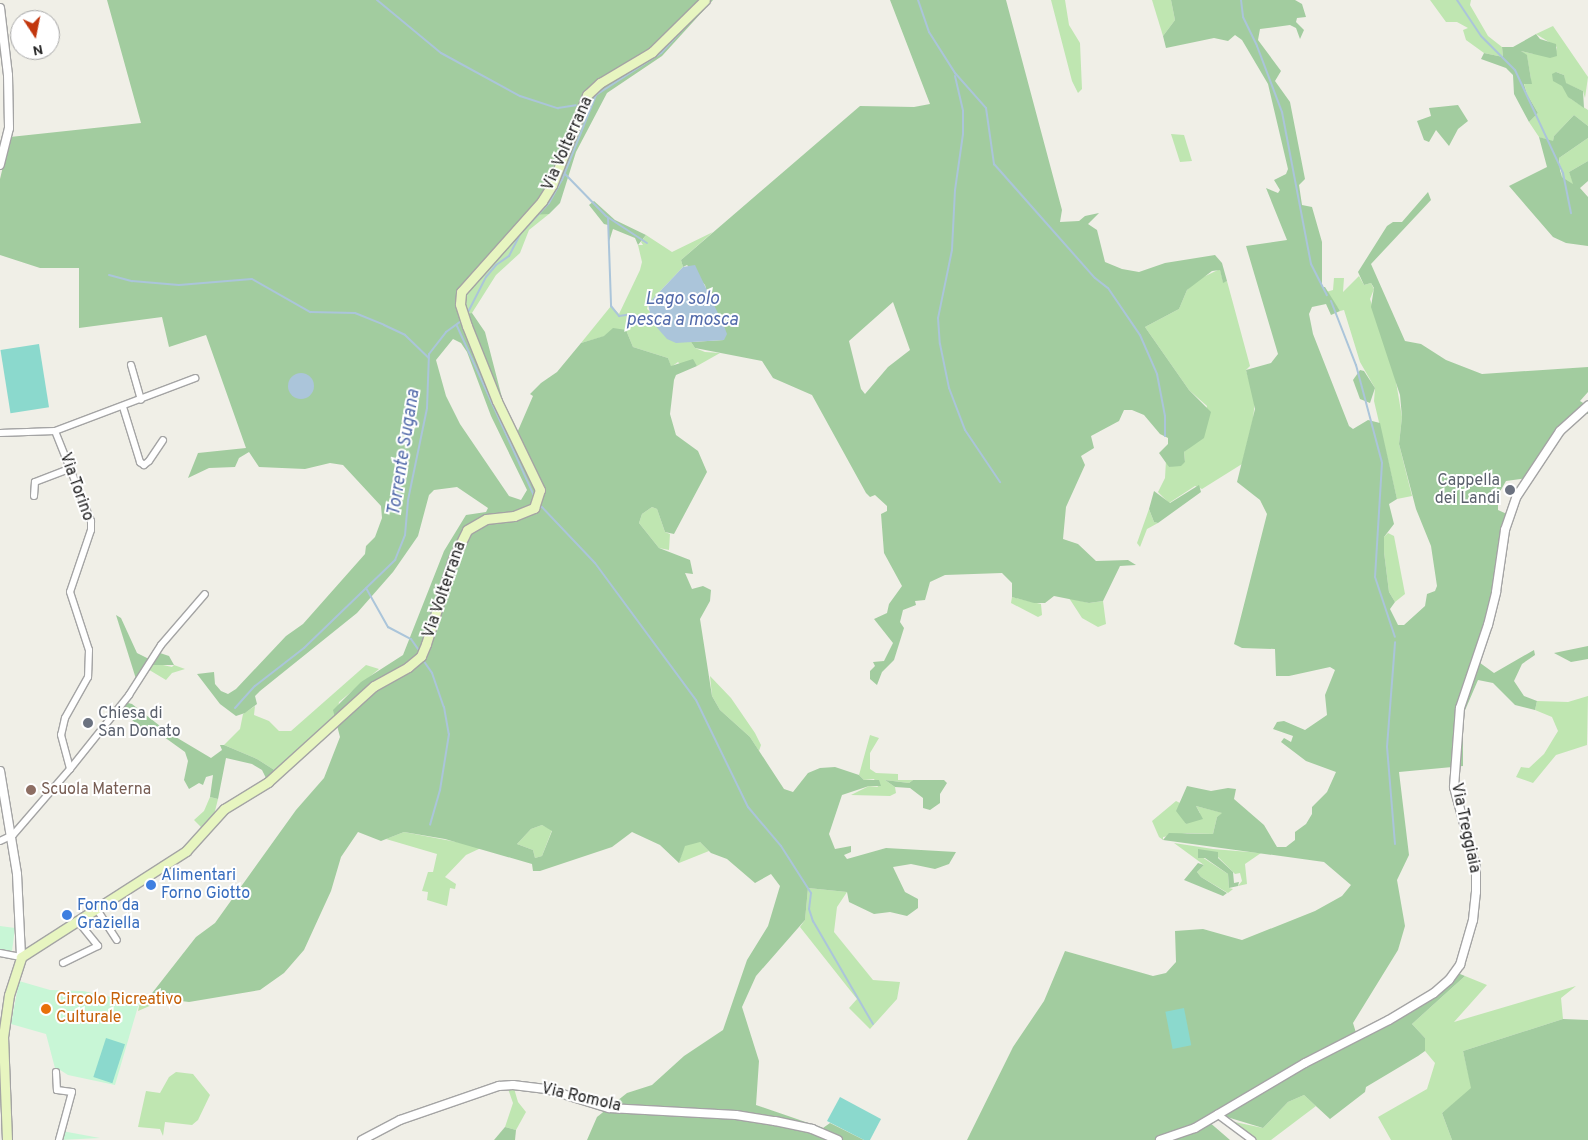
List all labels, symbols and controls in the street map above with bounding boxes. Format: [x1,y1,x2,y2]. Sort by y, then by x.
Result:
north arrow [10,10,60,60]
text: N [31,40,44,59]
street label: Via Volterrana [539,94,597,194]
water label: Lago solo pesca a mosca [626,290,738,332]
water label: Torrente Sugana [384,388,426,518]
street label: Via Torino [55,450,97,524]
place label: Cappella dei Landi [1435,471,1500,509]
marker: Cappella dei Landi [1504,484,1516,496]
street label: Via Volterrana [419,539,471,641]
place label: Chiesa di San Donato [98,704,181,742]
marker: Chiesa di San Donato [82,717,94,729]
place label: Scuola Materna [41,780,151,800]
street label: Via Treggiaia [1446,781,1484,875]
marker: Scuola Materna [25,784,37,796]
place label: Alimentari Forno Giotto [161,866,250,904]
marker: Alimentari Forno Giotto [145,879,157,891]
place label: Forno da Graziella [77,896,140,934]
marker: Forno da Graziella [61,909,73,921]
place label: Circolo Ricreativo Culturale [56,990,182,1028]
marker: Circolo Ricreativo Culturale [40,1003,52,1015]
street label: Via Romola [539,1080,623,1116]

